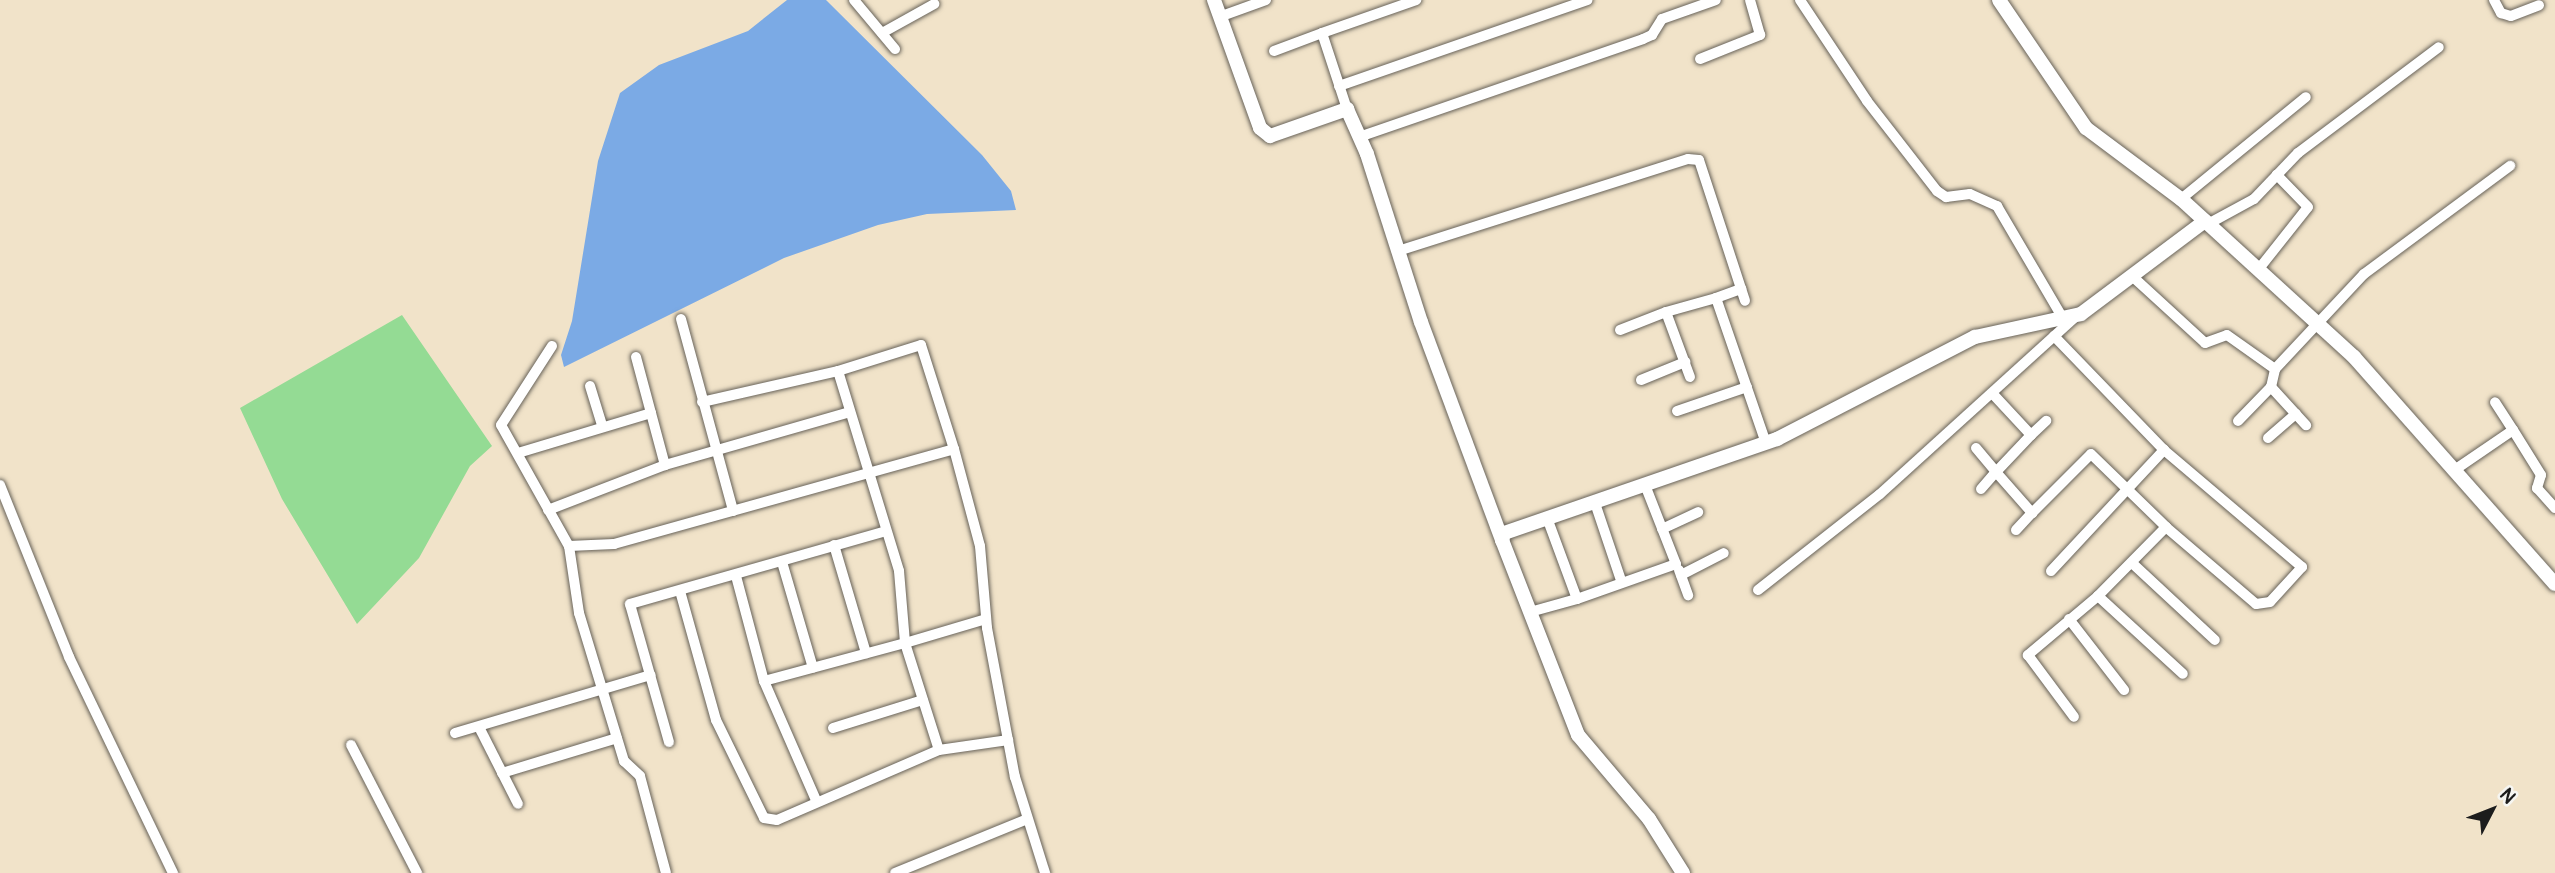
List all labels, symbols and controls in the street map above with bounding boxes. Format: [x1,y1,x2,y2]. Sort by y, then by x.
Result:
north arrow [2457,775,2527,845]
text: N [2494,783,2521,809]

